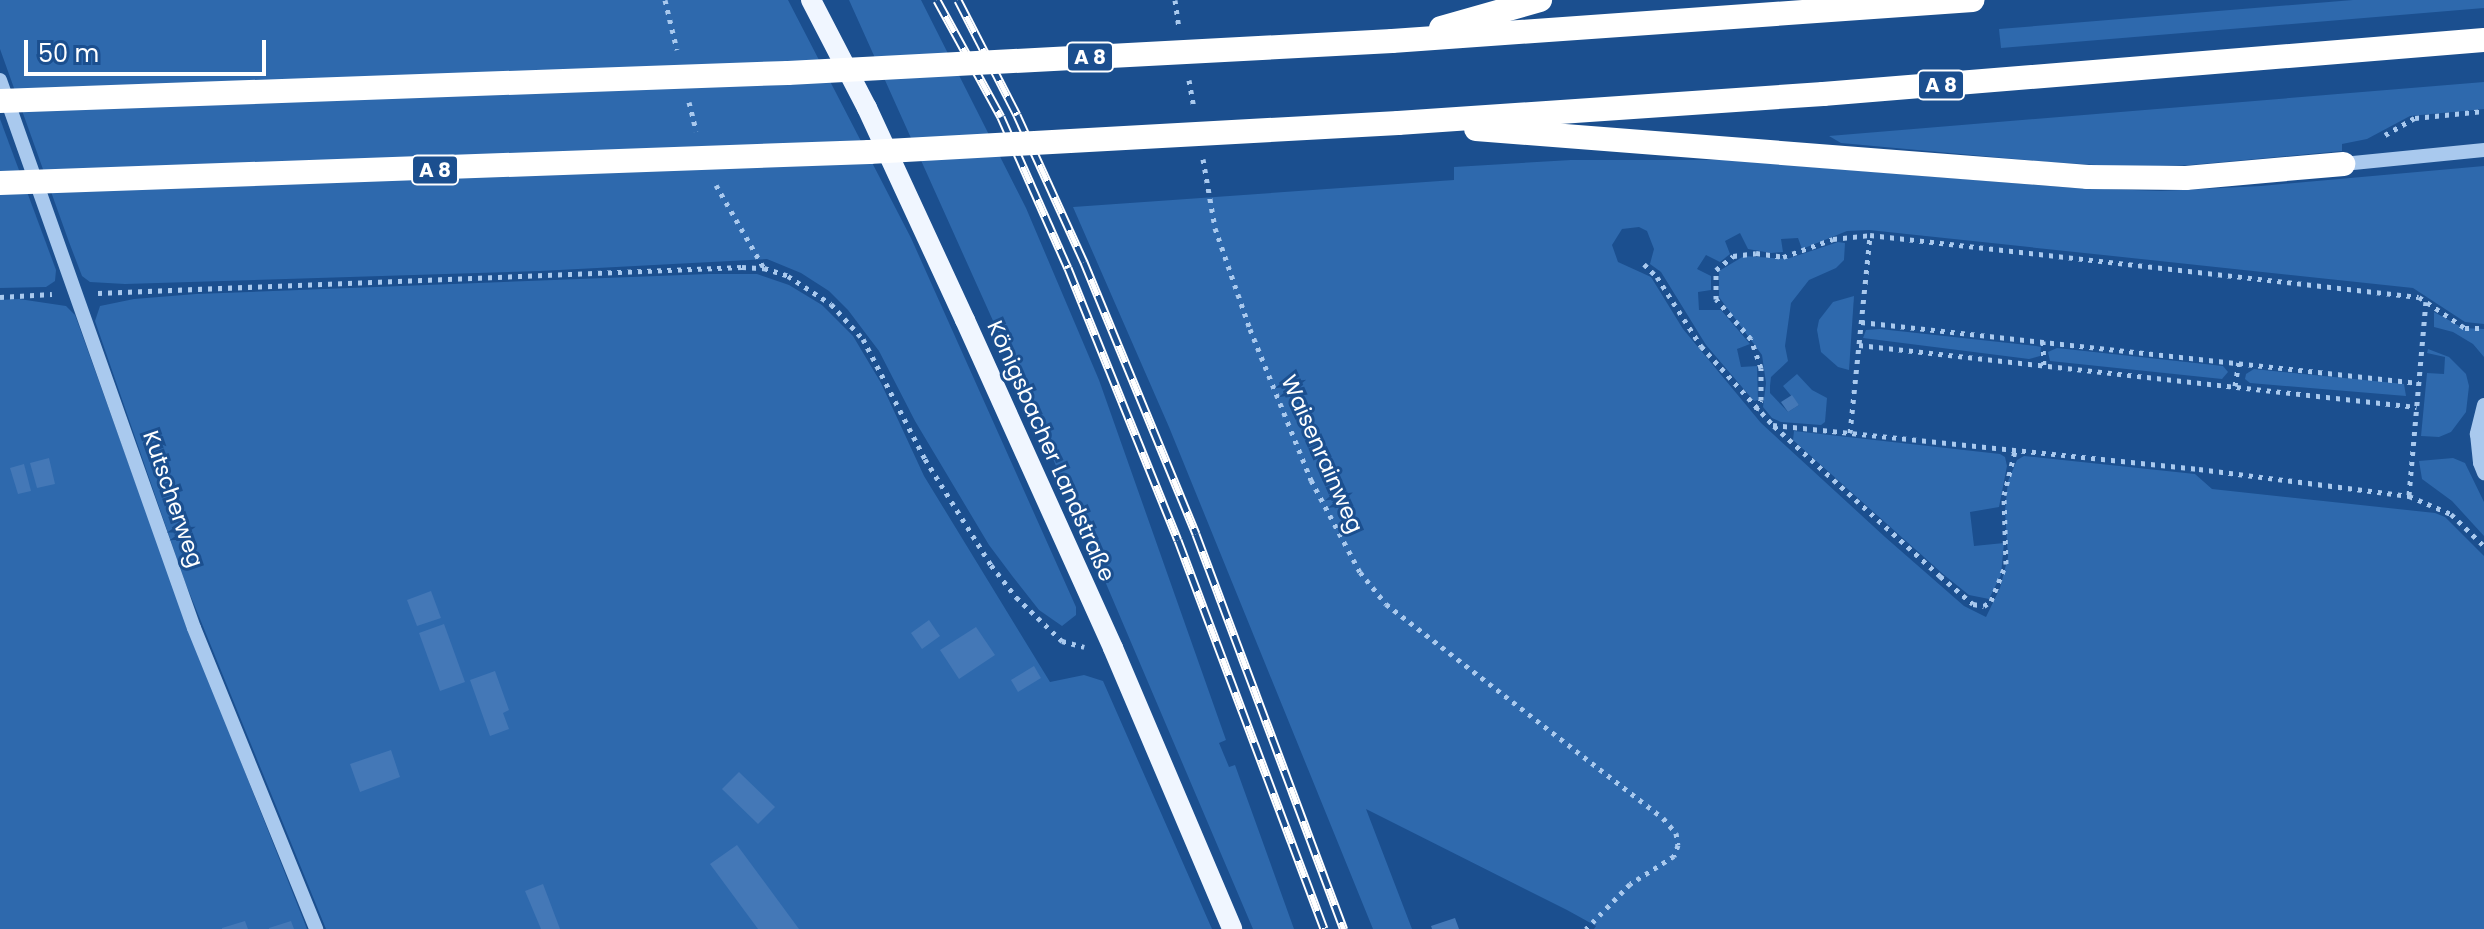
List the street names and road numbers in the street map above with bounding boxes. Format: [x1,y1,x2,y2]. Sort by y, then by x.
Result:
road number: A 8 [1066,41,1114,73]
road number: A 8 [1917,69,1965,101]
road number: A 8 [411,154,459,186]
street label: Königsbacher Landstraße [981,317,1121,585]
street label: Waisenrainweg [1275,371,1369,537]
street label: Kutscherweg [137,427,209,571]

